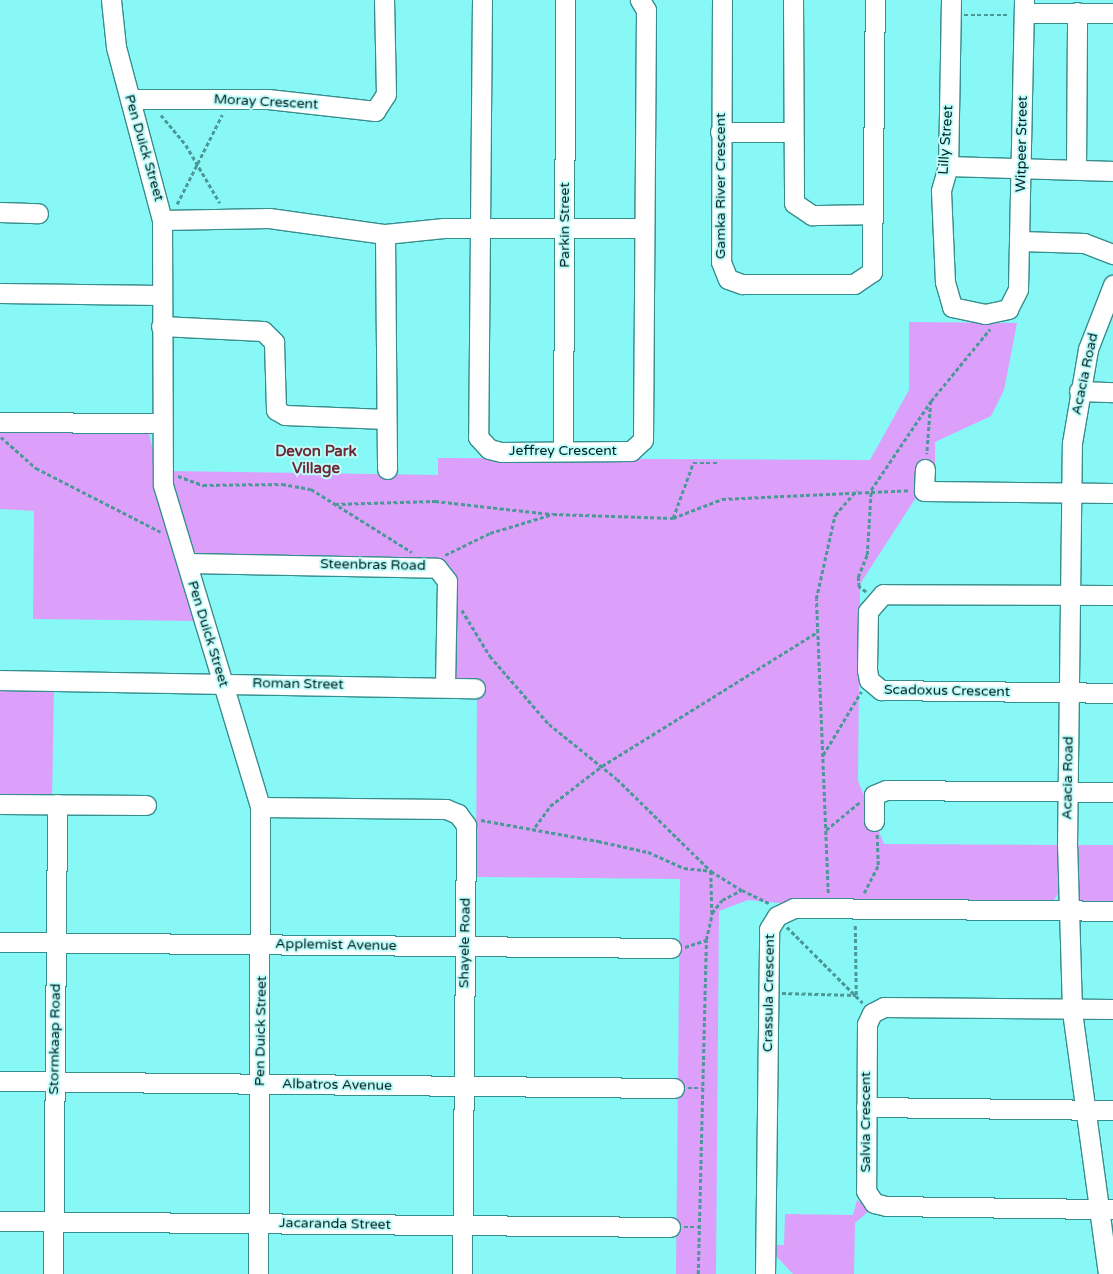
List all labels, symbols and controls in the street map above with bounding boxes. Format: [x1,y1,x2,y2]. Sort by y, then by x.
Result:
street label: Moray Crescent [213,91,319,113]
street label: Pen Duick Street [121,93,167,203]
street label: Witpeer Street [1013,96,1031,192]
street label: Lilly Street [935,105,957,175]
street label: Gamka River Crescent [713,113,729,259]
street label: Parkin Street [557,182,573,268]
street label: Acacia Road [1068,332,1102,416]
district label: Devon Park Village [275,442,357,477]
street label: Jeffrey Crescent [509,443,617,459]
street label: Steenbras Road [320,556,426,574]
street label: Pen Duick Street [184,579,232,689]
street label: Roman Street [252,675,344,693]
street label: Scadoxus Crescent [884,682,1010,700]
street label: Acacia Road [1059,736,1077,820]
street label: Shayele Road [456,898,474,988]
street label: Crassula Crescent [760,934,778,1052]
street label: Applemist Avenue [275,936,397,954]
street label: Pen Duick Street [252,976,270,1086]
street label: Stormkaap Road [46,983,64,1095]
street label: Salvia Crescent [858,1072,874,1172]
street label: Albatros Avenue [282,1076,392,1094]
street label: Jacaranda Street [279,1215,391,1233]

